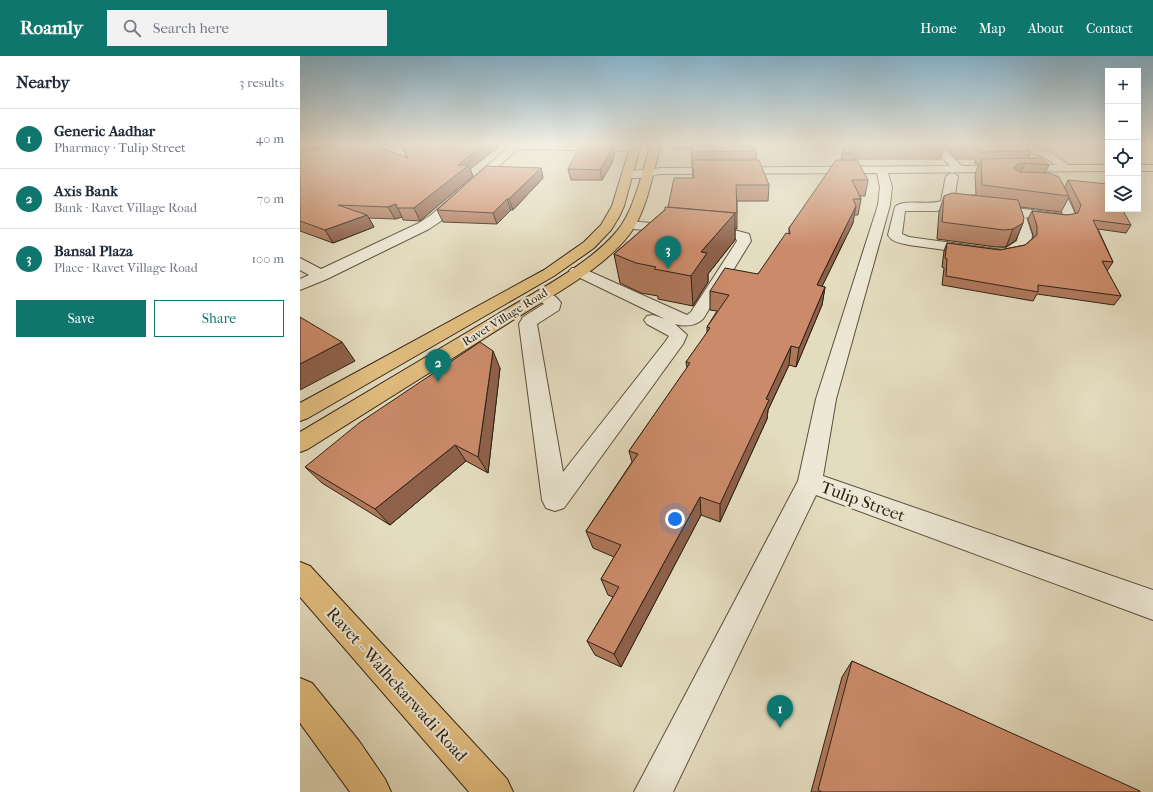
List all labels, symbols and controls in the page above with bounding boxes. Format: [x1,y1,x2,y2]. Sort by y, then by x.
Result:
search box [107,10,387,46]
text: Roamly [20,17,83,39]
icon: search [121,17,143,39]
text: Search here [153,19,229,37]
text: Home [920,20,957,37]
text: Map [979,20,1006,37]
text: About [1028,20,1064,37]
text: Contact [1086,20,1133,37]
map controls [1105,68,1141,212]
button: + [1105,68,1141,104]
text: Nearby [16,72,70,92]
text: 3 results [239,75,284,90]
button: − [1105,104,1141,140]
text: Generic Aadhar [54,122,155,140]
text: 1 [27,131,31,146]
text: 40 m [256,131,284,146]
text: Pharmacy · Tulip Street [54,140,186,155]
button: locate [1105,140,1141,176]
button: layers [1105,176,1141,212]
text: Axis Bank [54,182,118,200]
text: 2 [26,191,32,206]
text: 70 m [257,191,284,206]
text: Bank · Ravet Village Road [54,200,197,215]
pin: 3 [655,236,681,269]
text: Bansal Plaza [54,242,133,260]
text: 3 [26,251,32,266]
text: 100 m [251,251,284,266]
text: Place · Ravet Village Road [54,260,198,275]
street label: Ravet Village Road [460,285,551,349]
button: Save [16,300,146,337]
button: Share [154,300,284,337]
pin: 2 [425,349,451,382]
street label: Tulip Street [818,477,908,525]
your location [665,509,685,529]
street label: Ravet - Walhekarwadi Road [323,603,472,766]
pin: 1 [767,695,793,728]

